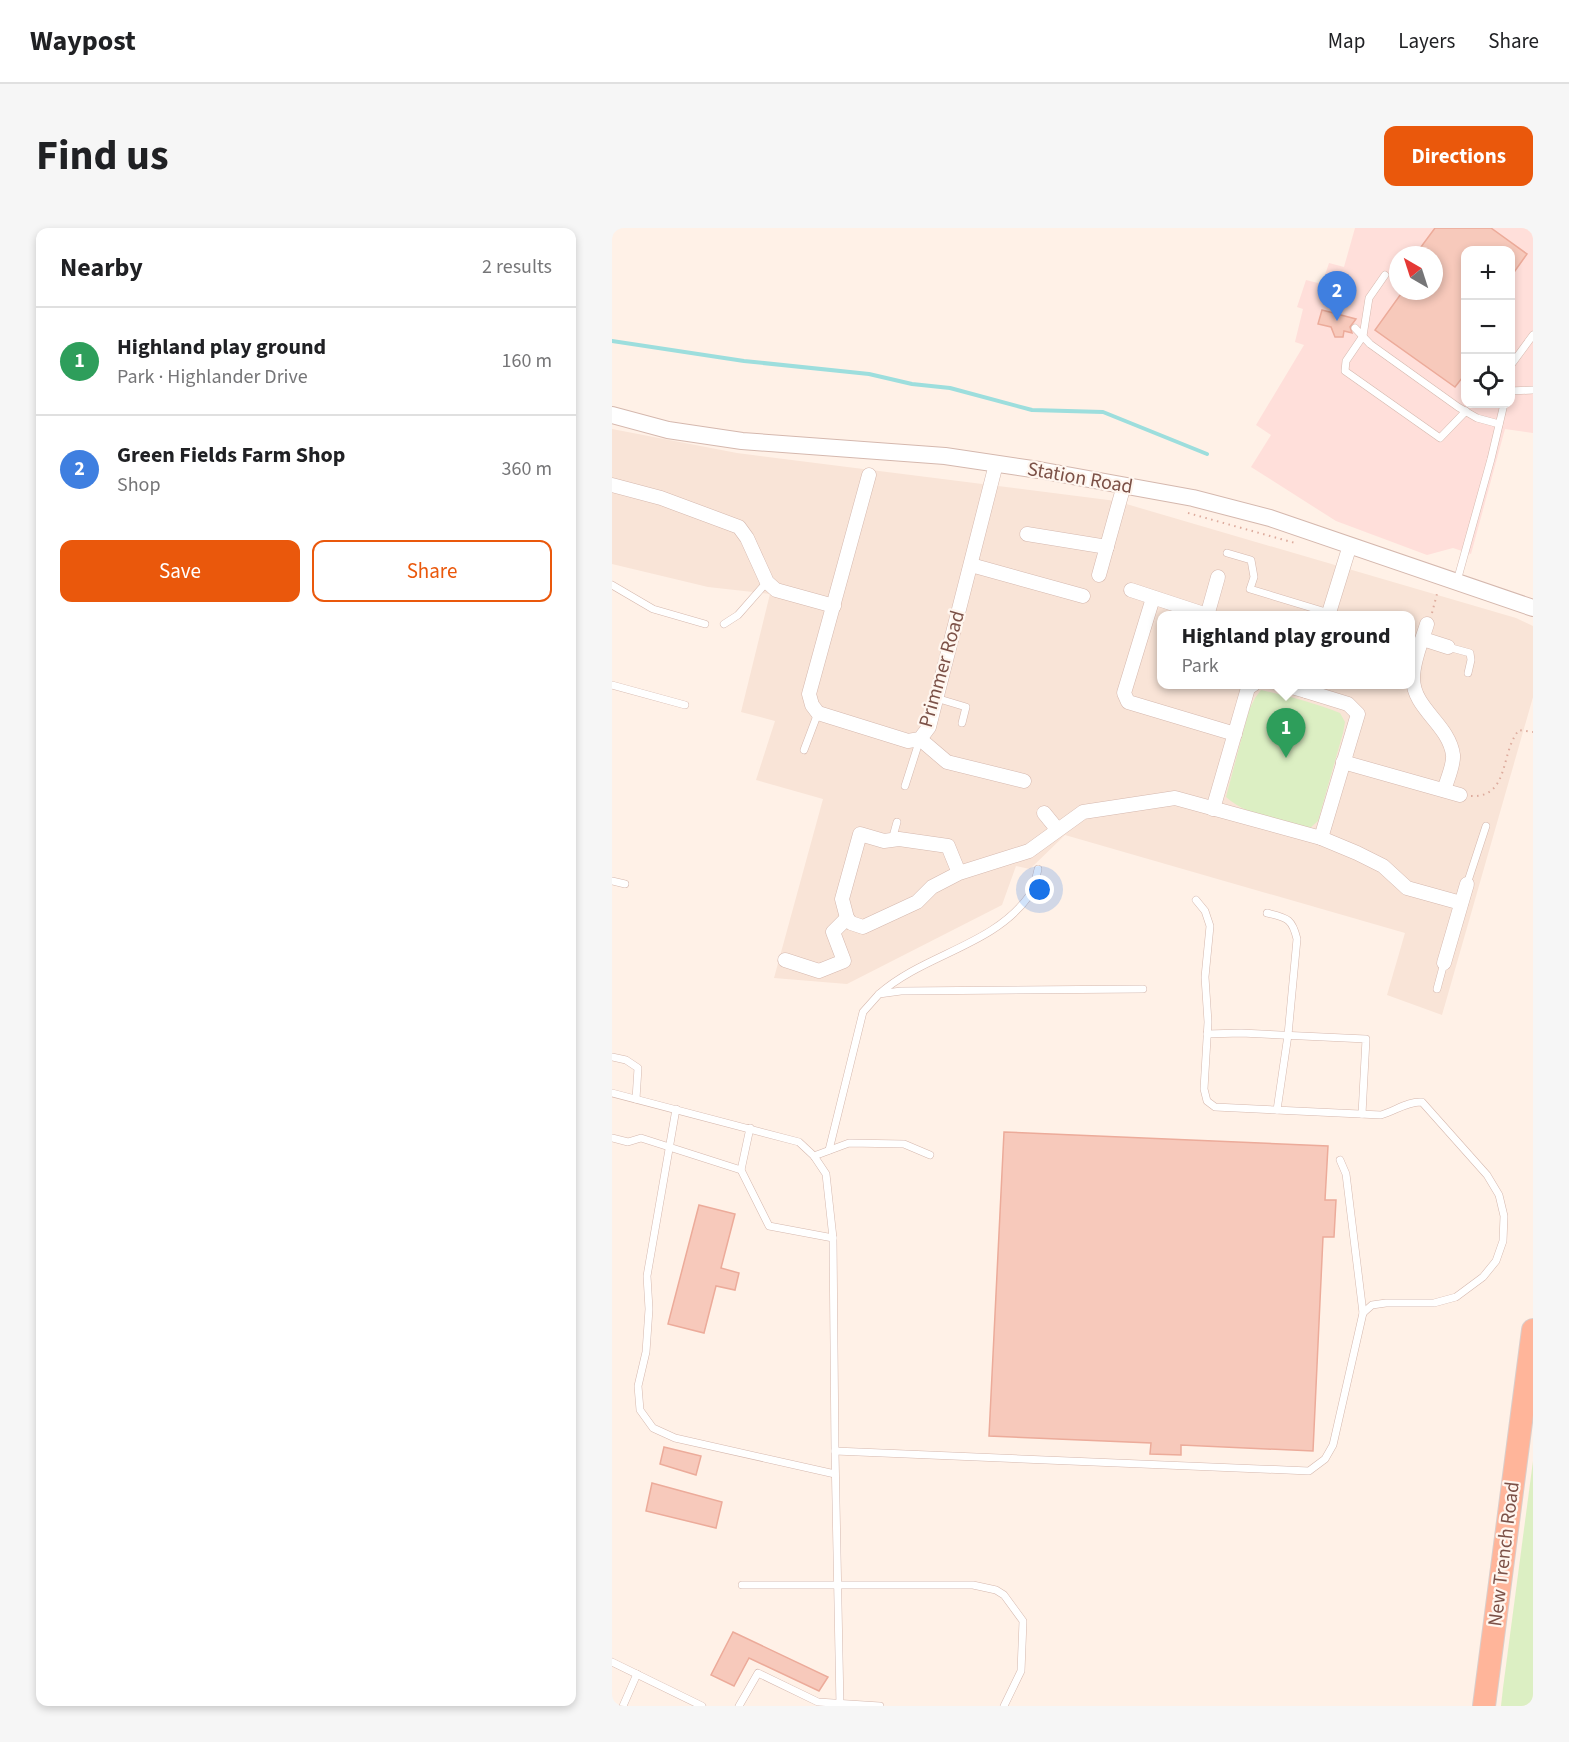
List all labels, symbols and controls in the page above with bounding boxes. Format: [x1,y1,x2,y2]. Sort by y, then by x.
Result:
text: Waypost [30,21,136,61]
text: Map [1328,26,1365,56]
text: Layers [1398,26,1455,56]
text: Share [1488,26,1539,56]
text: Find us [36,126,169,186]
button: Directions [1384,126,1533,186]
north arrow [1389,246,1443,300]
map controls [1461,246,1515,408]
button: + [1461,246,1515,300]
text: Nearby [60,249,143,286]
text: 2 results [482,253,552,281]
pin: 2 [1318,272,1356,321]
button: − [1461,300,1515,354]
text: Highland play ground [117,331,326,363]
text: 1 [74,347,85,375]
text: 160 m [502,347,552,375]
button: locate [1461,354,1515,408]
text: Park · Highlander Drive [117,363,308,391]
text: Green Fields Farm Shop [117,439,345,471]
text: 2 [74,455,85,483]
text: 360 m [502,455,552,483]
street label: Station Road [1025,455,1135,501]
text: Shop [117,471,161,499]
button: Save [60,540,300,602]
button: Share [312,540,552,602]
street label: Primmer Road [912,607,972,731]
popup [1157,611,1415,689]
text: Highland play ground [1181,620,1391,652]
text: Park [1181,652,1219,680]
pin: 1 [1266,708,1306,758]
your location [1025,875,1054,904]
street label: New Trench Road [1481,1480,1527,1628]

